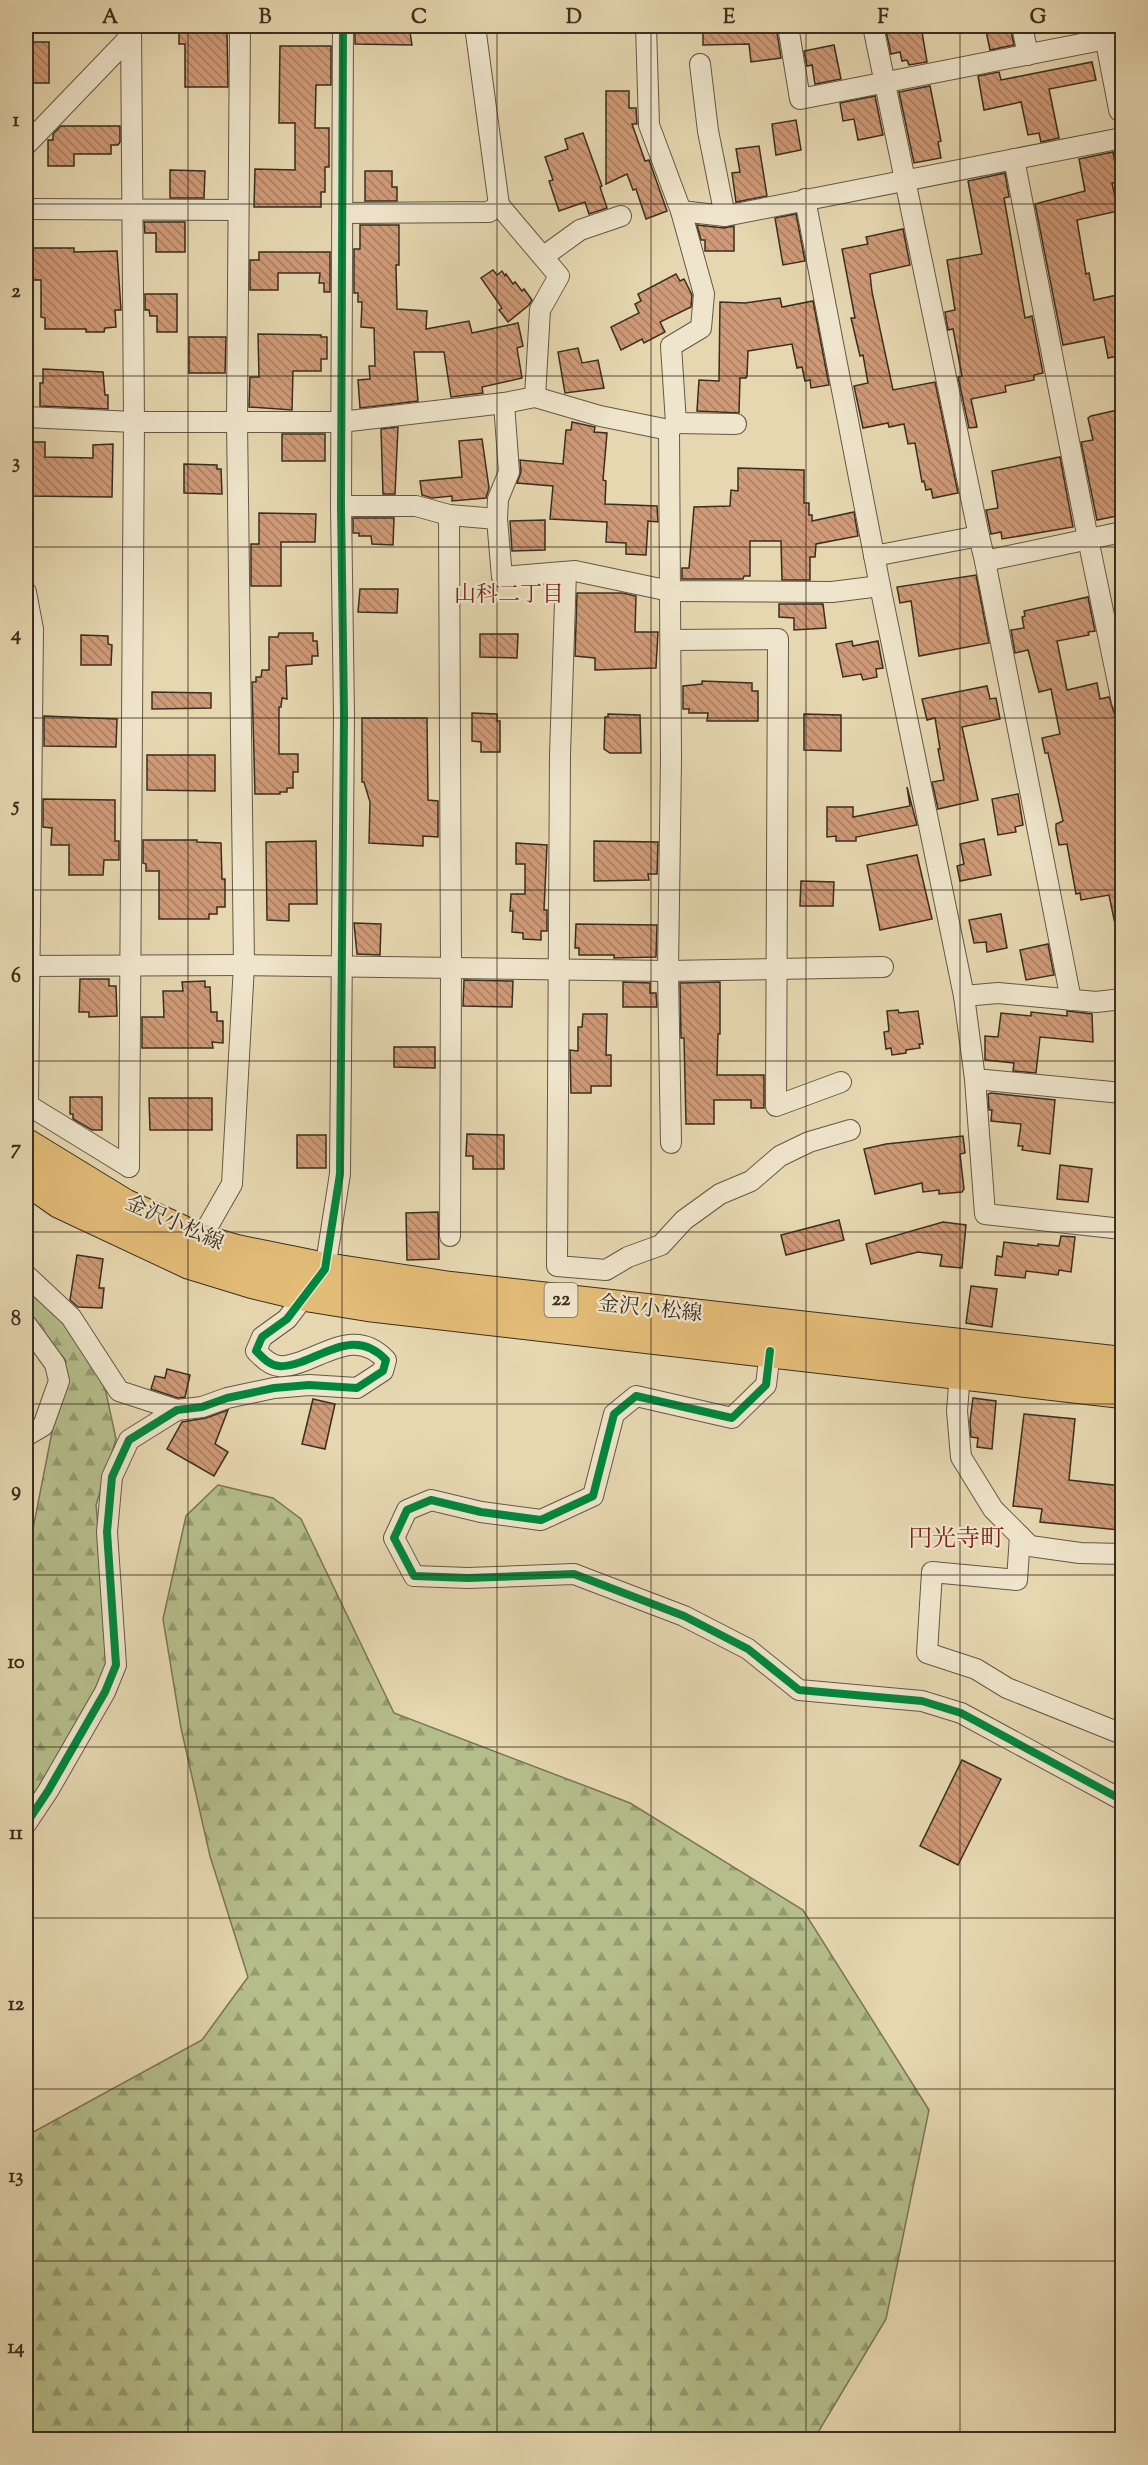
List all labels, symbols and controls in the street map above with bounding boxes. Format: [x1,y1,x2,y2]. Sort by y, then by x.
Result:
text: A [102,4,119,33]
text: B [259,4,272,33]
text: C [411,4,427,33]
text: D [566,4,582,33]
text: E [723,4,736,33]
text: F [877,4,889,33]
text: G [1030,4,1047,33]
text: 1 [13,107,20,136]
text: 2 [11,278,21,307]
text: 3 [12,449,20,478]
district label: 山科二丁目 [454,580,564,612]
text: 4 [10,621,21,650]
text: 5 [11,792,20,821]
text: 6 [11,963,21,992]
text: 7 [11,1135,22,1164]
street label: 金沢小松線 [120,1189,228,1259]
road number: 22 [544,1283,578,1317]
street label: 金沢小松線 [596,1290,704,1330]
text: 8 [11,1306,21,1335]
text: 9 [11,1477,21,1506]
district label: 円光寺町 [908,1523,1004,1557]
text: 10 [7,1649,25,1678]
text: 11 [9,1820,23,1849]
text: 12 [8,1991,25,2020]
text: 13 [9,2163,23,2192]
text: 14 [8,2334,24,2363]

